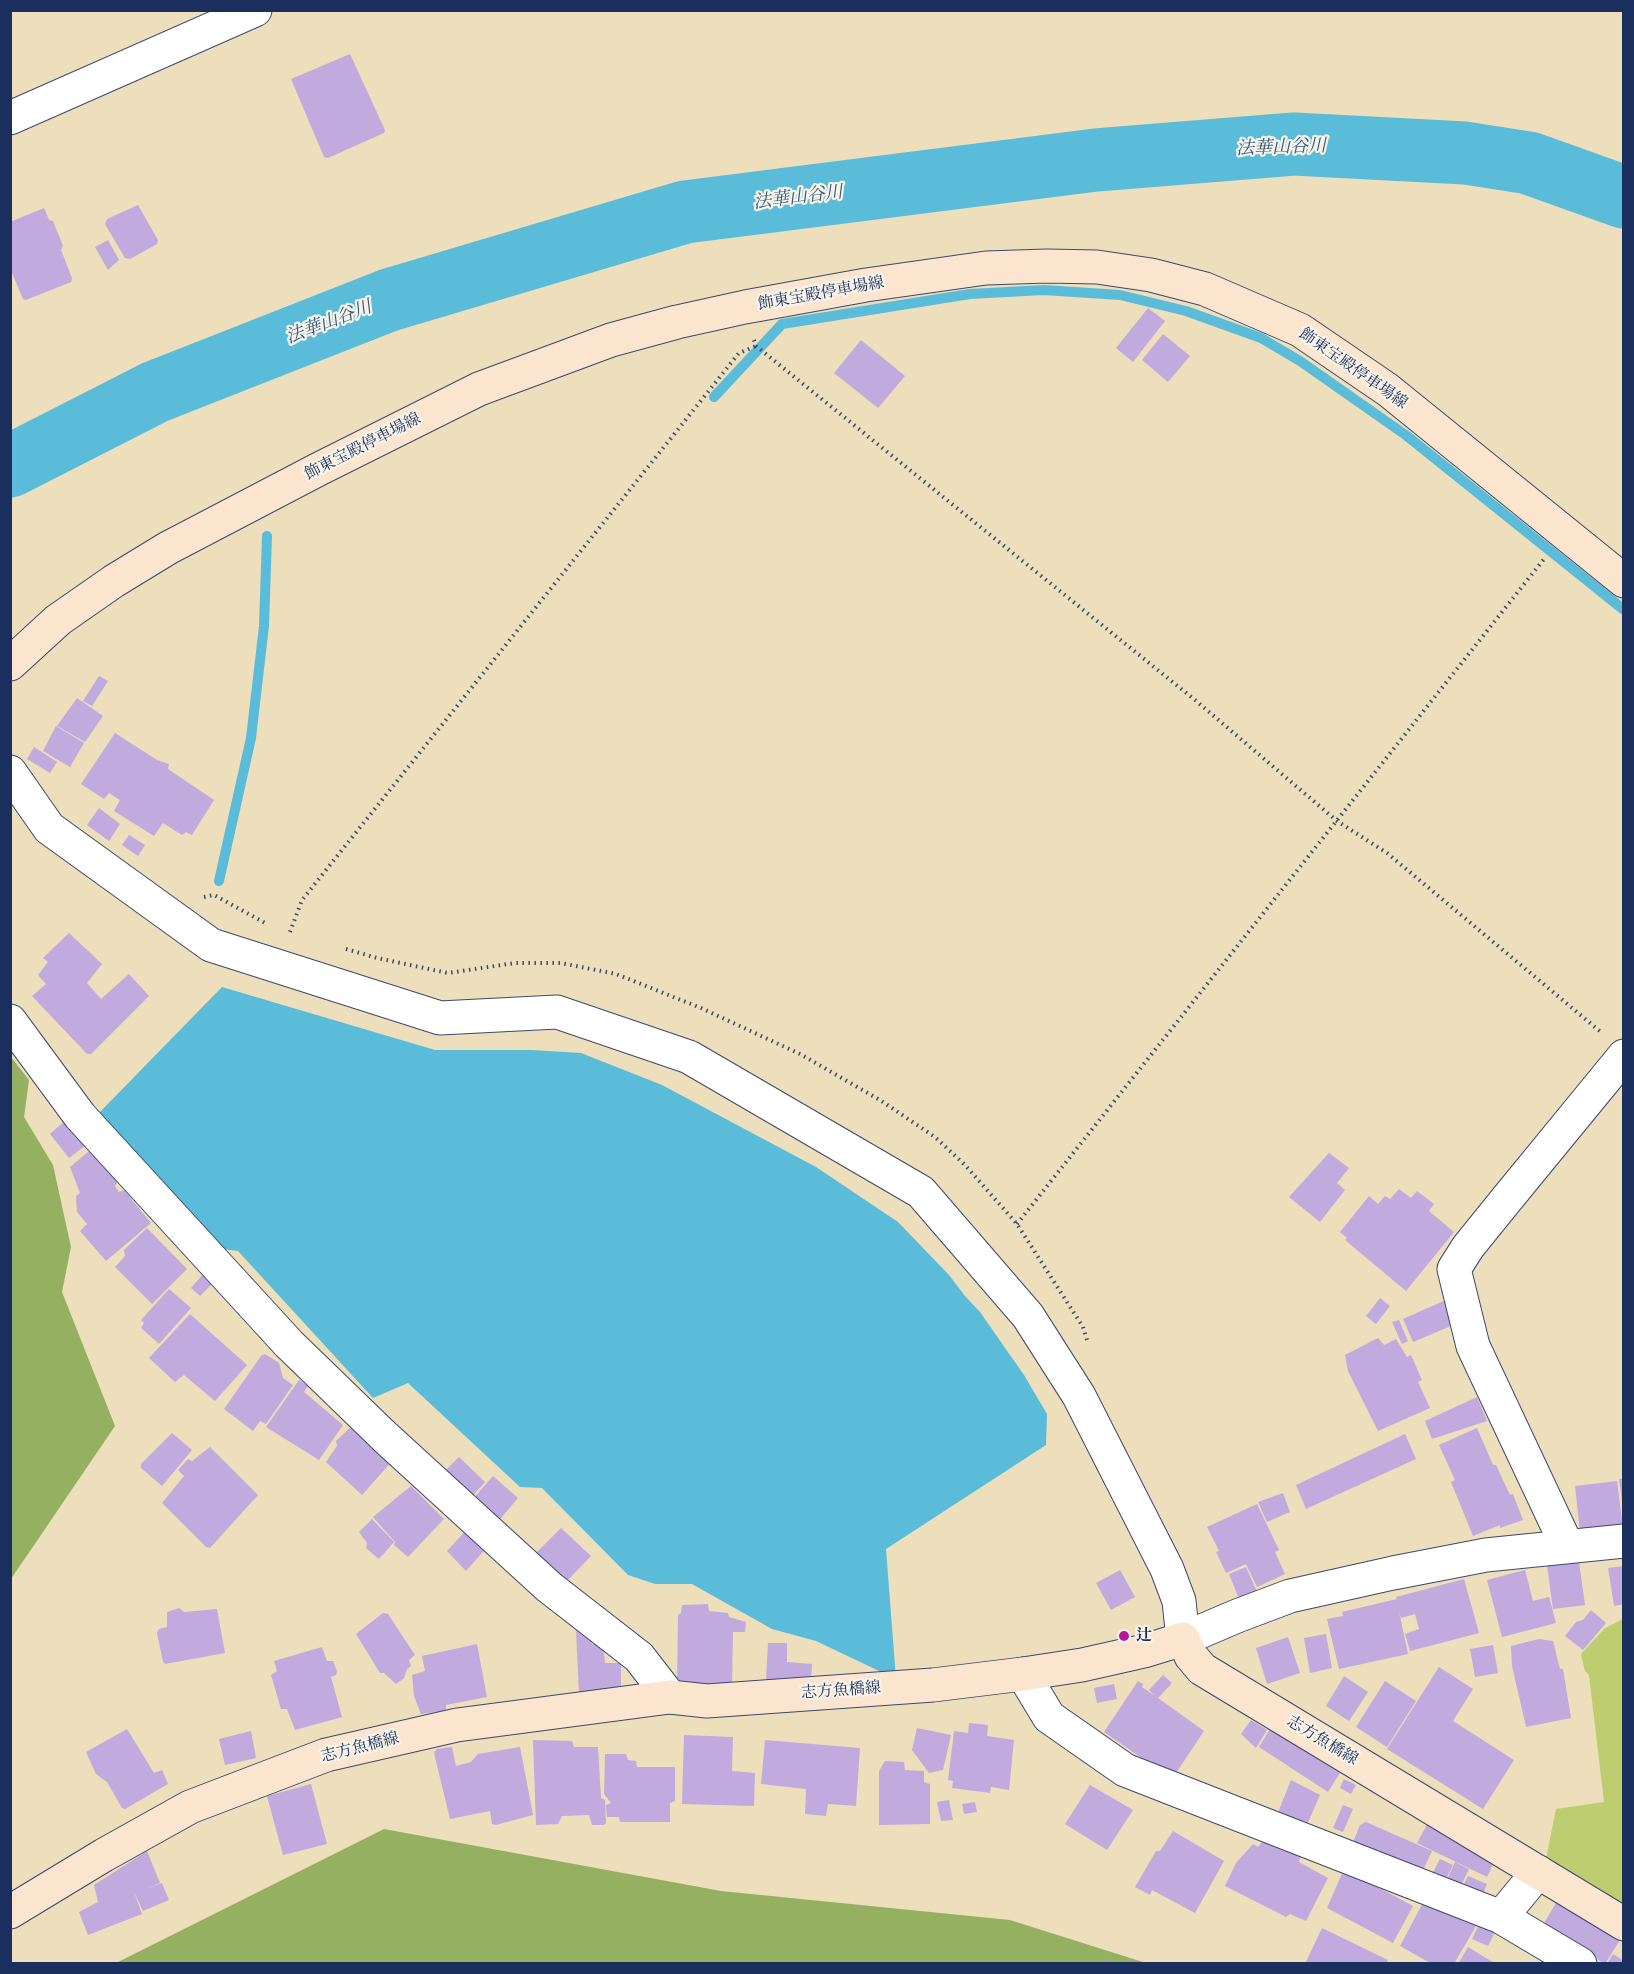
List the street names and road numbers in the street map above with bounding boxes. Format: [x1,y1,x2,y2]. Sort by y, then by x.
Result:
street label: 飾東宝殿停車場線 [756,273,886,315]
street label: 飾東宝殿停車場線 [1295,324,1411,414]
street label: 飾東宝殿停車場線 [302,409,424,485]
street label: 志方魚橋線 [800,1679,882,1703]
street label: 志方魚橋線 [1283,1712,1361,1770]
street label: 志方魚橋線 [319,1729,401,1767]

